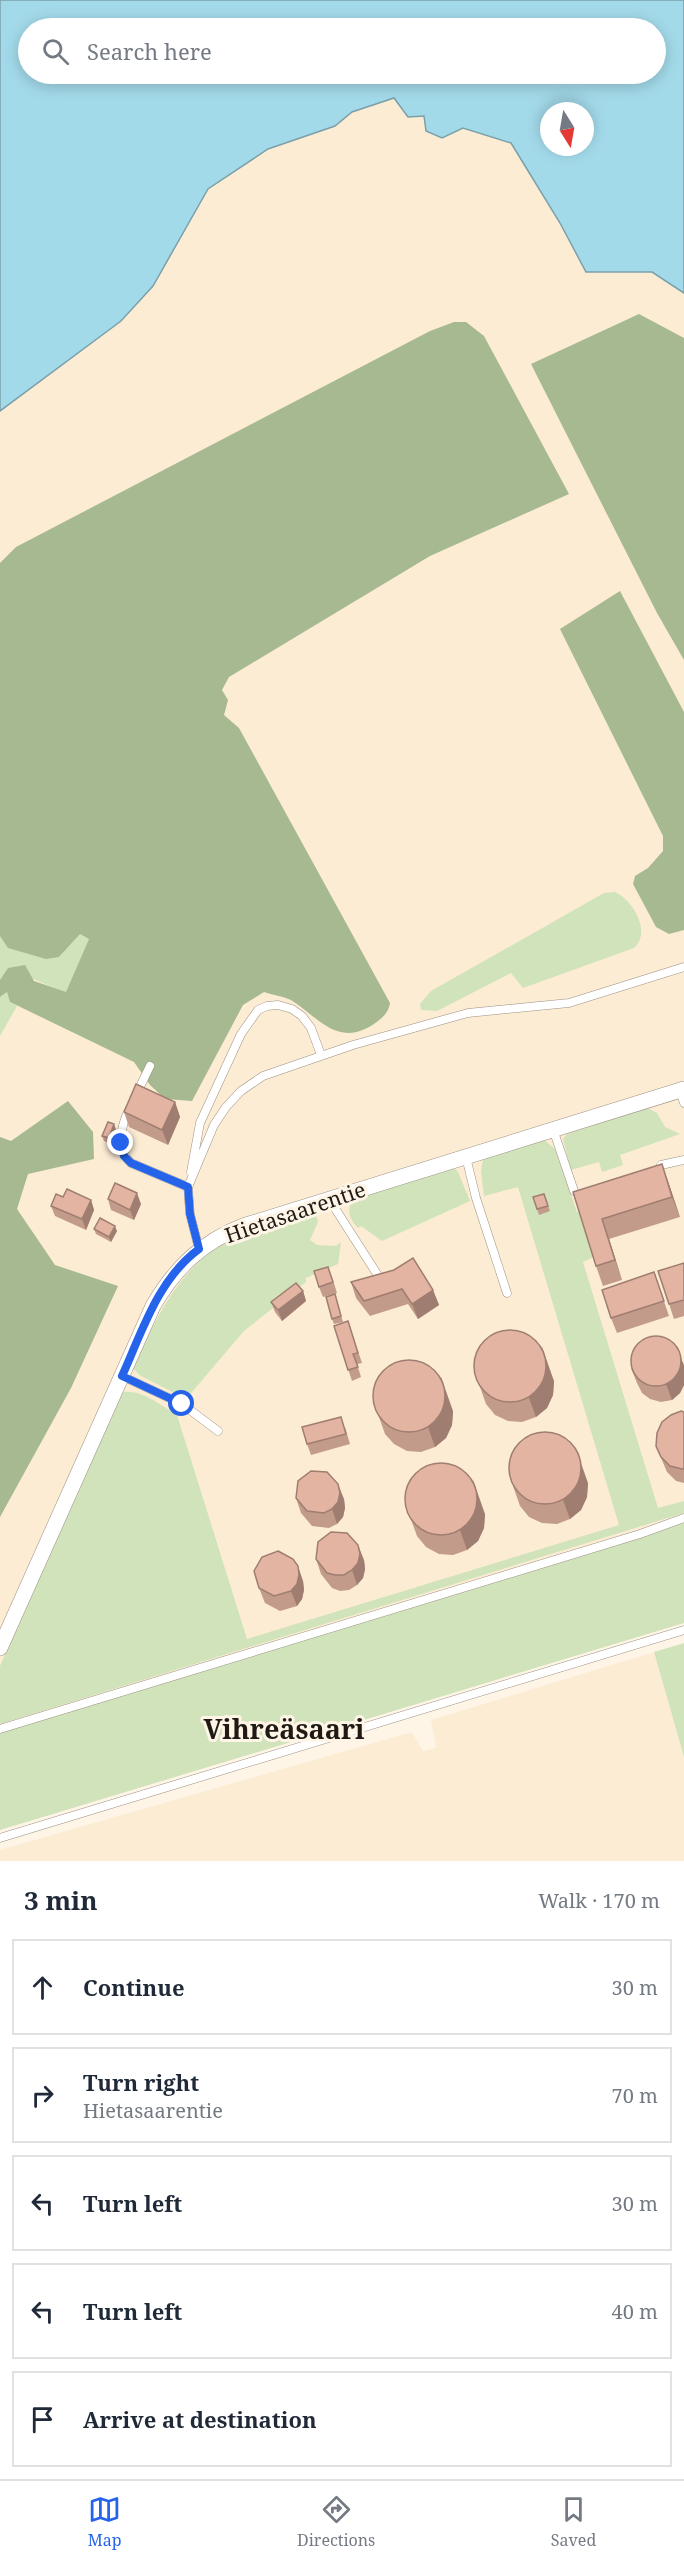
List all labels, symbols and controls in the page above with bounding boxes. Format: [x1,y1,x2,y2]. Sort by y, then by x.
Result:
search box [18,18,666,84]
icon: search [39,35,72,68]
text: Search here [87,36,212,66]
north arrow [540,102,594,156]
route end [107,1129,133,1155]
street label: Hietasaarentie [221,1175,369,1249]
route start [168,1390,194,1416]
district label: Vihreäsaari [203,1710,365,1747]
text: 3 min [24,1882,98,1918]
text: Walk · 170 m [538,1887,660,1914]
icon: ahead [26,1971,59,2004]
text: Continue [83,1972,185,2002]
text: 30 m [612,1974,658,2001]
text: Turn right [83,2067,199,2097]
icon: right [26,2079,59,2112]
text: 70 m [612,2082,658,2109]
text: Hietasaarentie [83,2097,223,2124]
icon: left [26,2187,59,2220]
text: Turn left [83,2188,182,2218]
text: 30 m [612,2190,658,2217]
icon: left [26,2295,59,2328]
text: Turn left [83,2296,182,2326]
text: 40 m [612,2298,658,2325]
icon: arrive [26,2403,59,2436]
text: Arrive at destination [83,2404,317,2434]
tab: Map [88,2493,122,2551]
tab: Directions [297,2493,375,2551]
tab: Saved [551,2493,596,2551]

